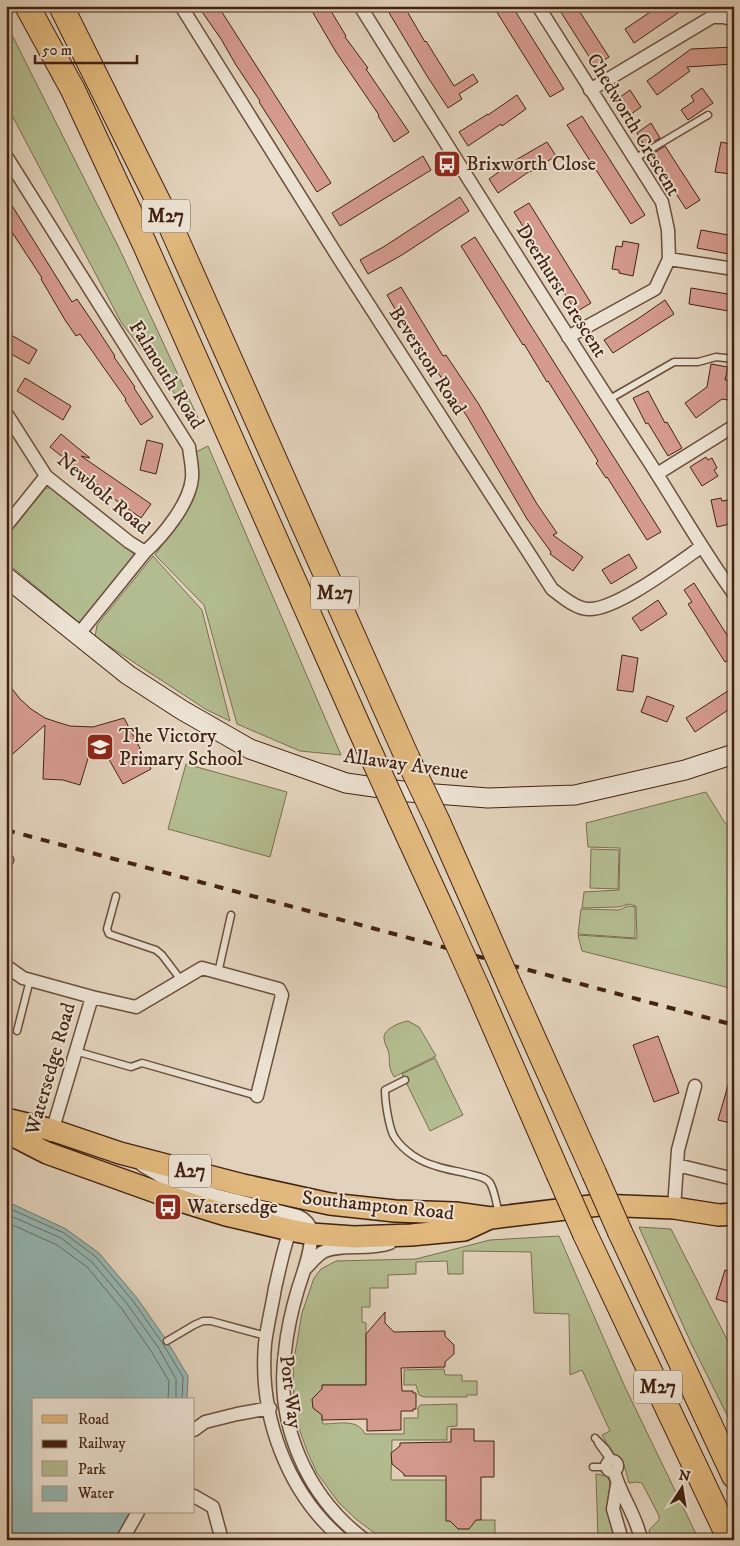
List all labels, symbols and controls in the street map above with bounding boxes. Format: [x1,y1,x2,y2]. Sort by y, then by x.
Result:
scale bar [35,32,138,64]
text: 50 m [42,41,72,60]
street label: Chedworth Crescent [581,49,685,201]
bus stop icon: Brixworth Close [432,149,462,179]
place label: Brixworth Close [466,152,596,177]
road number: M27 [142,200,190,232]
street label: Deerhurst Crescent [510,220,612,362]
street label: Beverston Road [383,302,471,420]
street label: Falmouth Road [123,316,209,434]
street label: Newbolt Road [51,448,155,540]
road number: M27 [311,576,359,610]
place label: The Victory Primary School [119,724,243,772]
school or university icon: The Victory Primary School [85,732,115,762]
street label: Allaway Avenue [342,744,470,786]
street label: Watersedge Road [20,1000,82,1139]
road number: A27 [169,1154,211,1188]
street label: Southampton Road [301,1186,455,1226]
bus stop icon: Watersedge [153,1192,183,1222]
place label: Watersedge [186,1195,278,1220]
street label: Port Way [273,1354,307,1431]
road number: M27 [634,1370,682,1404]
legend [32,1398,195,1514]
text: Road [78,1410,110,1429]
text: Railway [78,1434,126,1453]
text: Park [78,1460,107,1479]
north arrow [658,1464,708,1514]
text: N [677,1466,692,1486]
text: Water [77,1484,114,1503]

